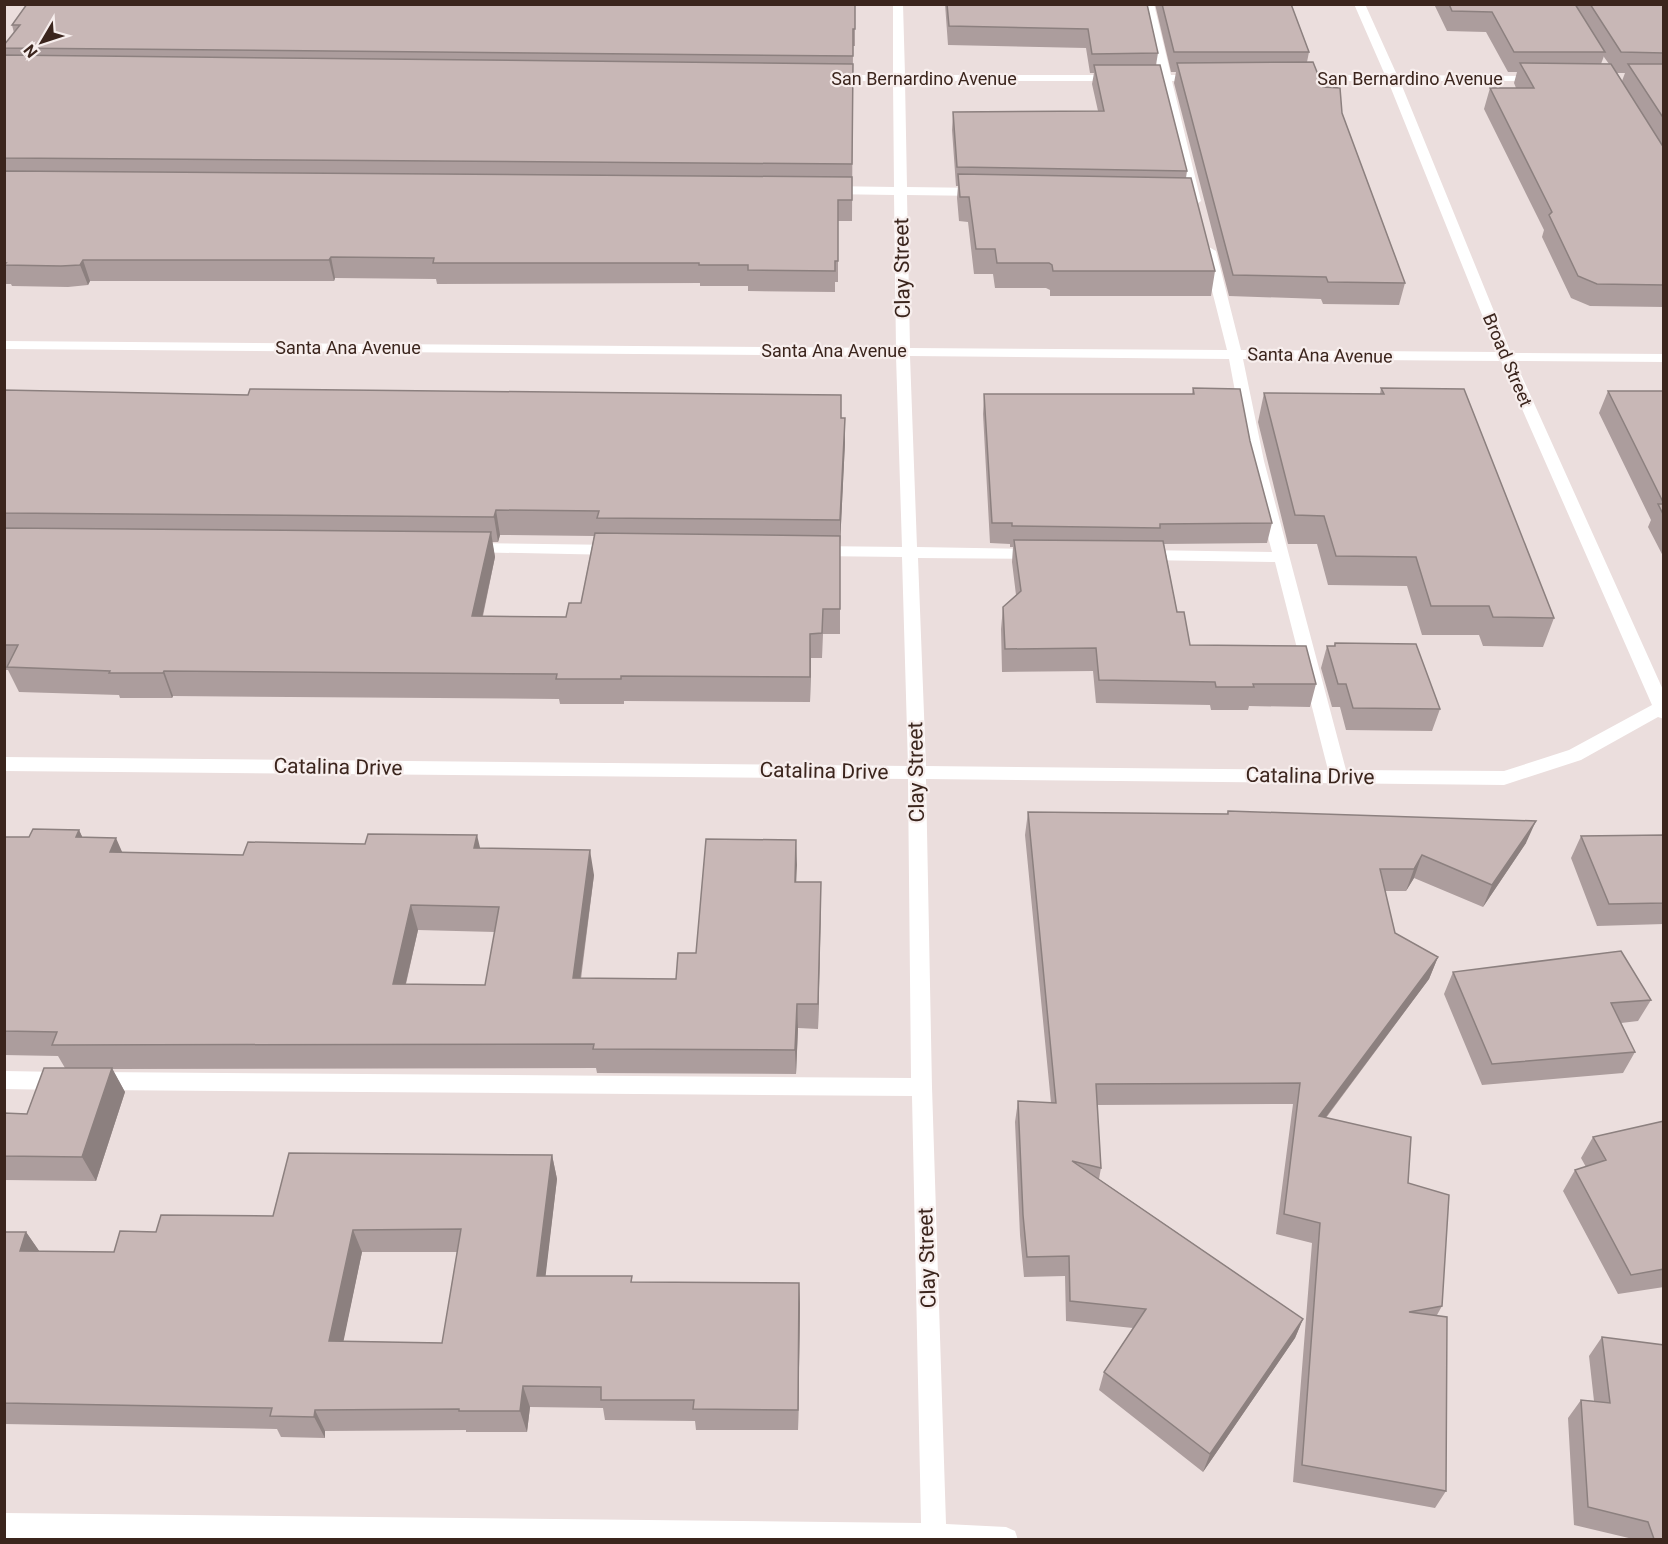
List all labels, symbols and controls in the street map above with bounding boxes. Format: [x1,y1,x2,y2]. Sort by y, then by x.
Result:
north arrow [12,12,72,72]
text: N [20,41,42,61]
street label: San Bernardino Avenue [831,68,1017,89]
street label: San Bernardino Avenue [1317,68,1503,89]
street label: Clay Street [889,217,915,318]
street label: Broad Street [1479,310,1537,410]
street label: Santa Ana Avenue [275,337,421,358]
street label: Santa Ana Avenue [761,340,907,361]
street label: Santa Ana Avenue [1247,343,1393,367]
street label: Clay Street [903,721,929,822]
street label: Catalina Drive [273,754,403,780]
street label: Catalina Drive [759,758,889,784]
street label: Catalina Drive [1245,763,1375,789]
street label: Clay Street [913,1207,941,1309]

